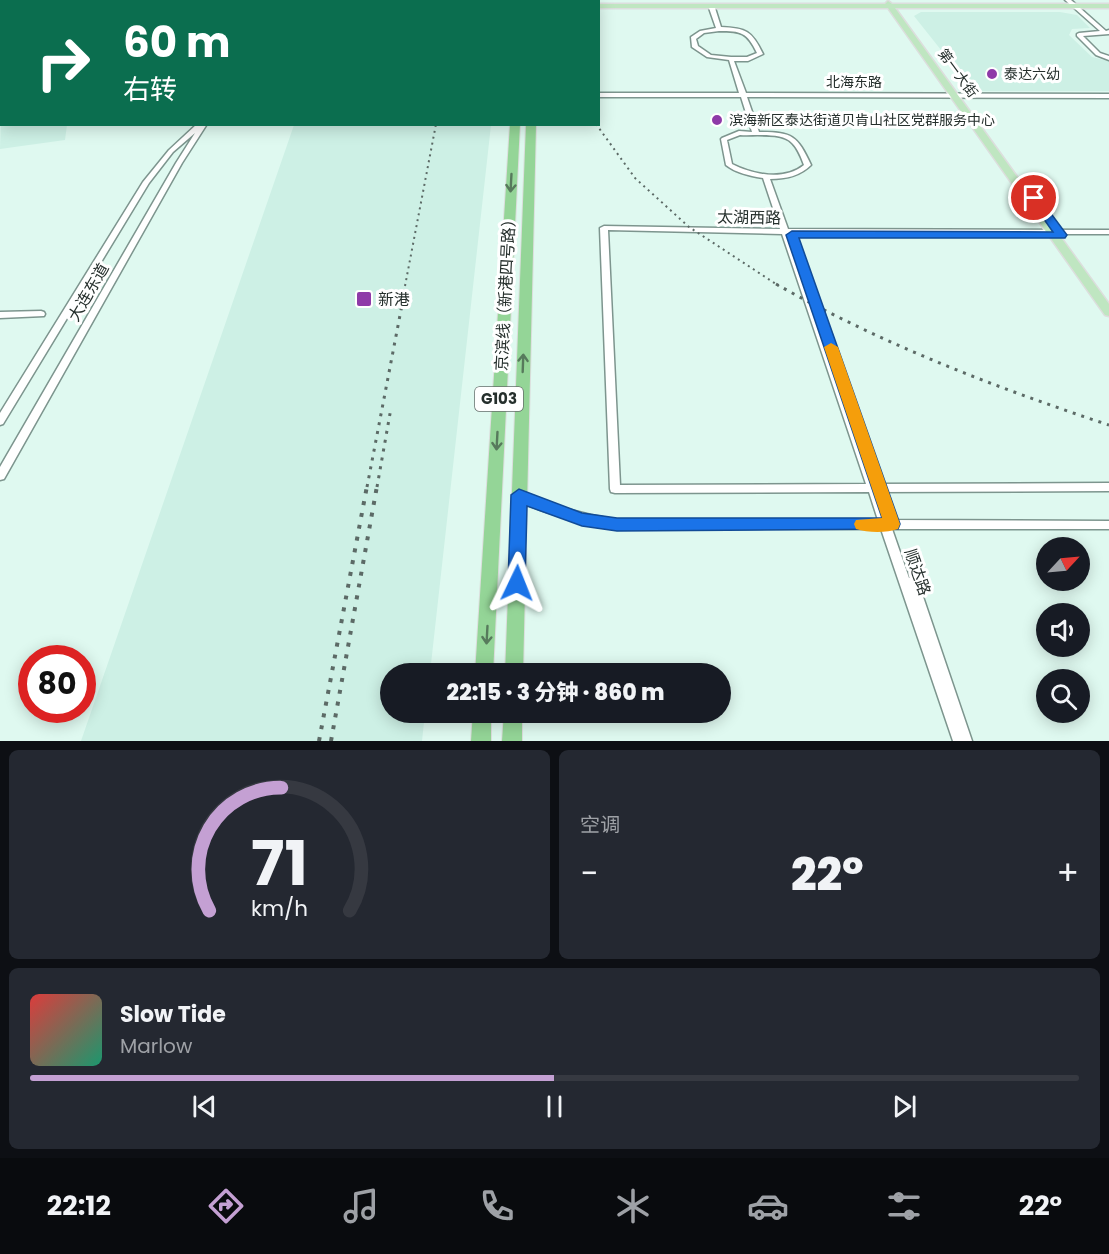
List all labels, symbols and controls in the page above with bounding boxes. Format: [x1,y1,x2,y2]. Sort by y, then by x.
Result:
text: 60 m [123,13,231,72]
icon: right [24,24,102,102]
street label: 第一大街 [933,44,983,102]
place label: 泰达六幼 [1004,64,1060,84]
marker: 泰达六幼 [985,67,999,81]
text: 右转 [123,71,177,108]
street label: 北海东路 [826,72,882,92]
place label: 滨海新区泰达街道贝肯山社区党群服务中心 [729,110,995,130]
marker: 滨海新区泰达街道贝肯山社区党群服务中心 [710,113,724,127]
one-way arrow [505,172,516,192]
pin [1008,172,1059,223]
icon: arrive [1017,181,1050,214]
street label: 太湖西路 [717,205,781,230]
street label: 京滨线（新港四号路） [490,211,521,372]
street label: 大连东道 [62,259,114,326]
place label: 新港 [378,288,410,311]
marker: 新港 [355,290,373,308]
one-way arrow [518,354,529,374]
road number: G103 [475,387,523,411]
one-way arrow [491,430,502,450]
north arrow [1036,537,1090,591]
map controls [1036,537,1090,723]
street label: 顺达路 [899,546,936,599]
position arrow [485,551,549,615]
button: sound [1036,603,1090,657]
one-way arrow [481,625,492,645]
speed limit sign: 80 [18,645,96,723]
button: search [1036,669,1090,723]
text: 22:15 · 3 分钟 · 860 m [447,677,664,708]
text: 空调 [580,811,620,839]
text: 71 [251,819,308,907]
text: 22° [791,843,864,906]
text: − [580,850,598,897]
text: + [1056,850,1079,897]
text: km/h [251,894,308,925]
text: Slow Tide [120,999,226,1030]
text: Marlow [120,1032,192,1060]
icon: previous [188,1090,221,1123]
icon: pause [538,1090,571,1123]
icon: next [888,1090,921,1123]
icon: directions [205,1185,247,1227]
icon: music [340,1185,382,1227]
icon: phone [476,1185,518,1227]
icon: climate [612,1185,654,1227]
icon: car [747,1185,789,1227]
icon: filters [883,1185,925,1227]
text: 22:12 [47,1187,111,1224]
text: 22° [1019,1187,1062,1224]

